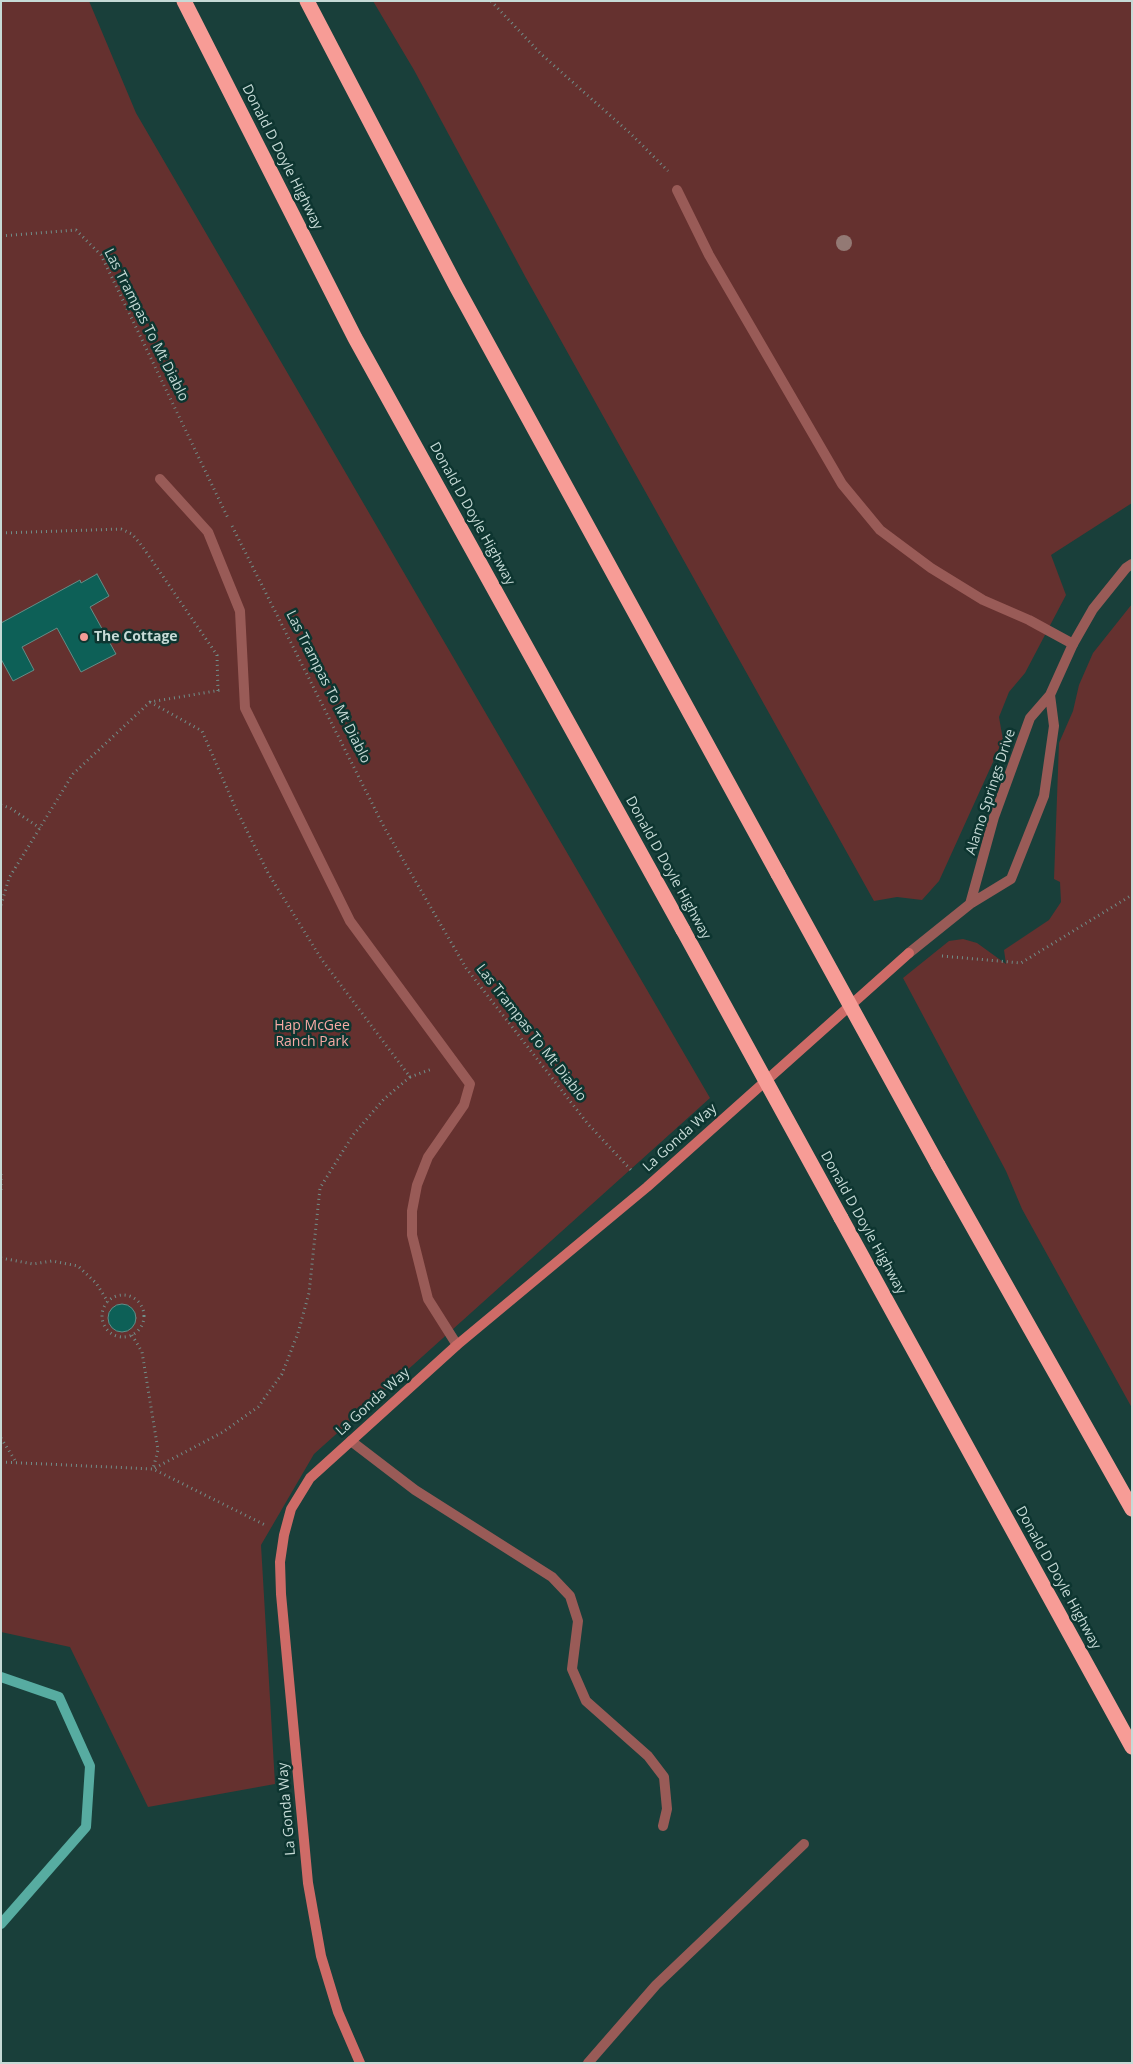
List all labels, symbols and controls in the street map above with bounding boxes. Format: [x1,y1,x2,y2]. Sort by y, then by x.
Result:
street label: Donald D Doyle Highway [238,82,326,232]
street label: Las Trampas To Mt Diablo [100,246,192,404]
street label: Donald D Doyle Highway [426,440,518,588]
street label: Las Trampas To Mt Diablo [282,608,374,766]
place label: The Cottage [94,629,178,645]
marker: The Cottage [78,631,90,643]
street label: Alamo Springs Drive [963,727,1019,857]
street label: Donald D Doyle Highway [622,794,714,942]
street label: Las Trampas To Mt Diablo [472,961,590,1105]
park label: Hap McGee Ranch Park [274,1018,350,1050]
street label: La Gonda Way [640,1100,720,1176]
street label: Donald D Doyle Highway [817,1149,909,1297]
street label: La Gonda Way [333,1364,413,1440]
street label: Donald D Doyle Highway [1012,1504,1104,1652]
street label: La Gonda Way [275,1762,299,1856]

